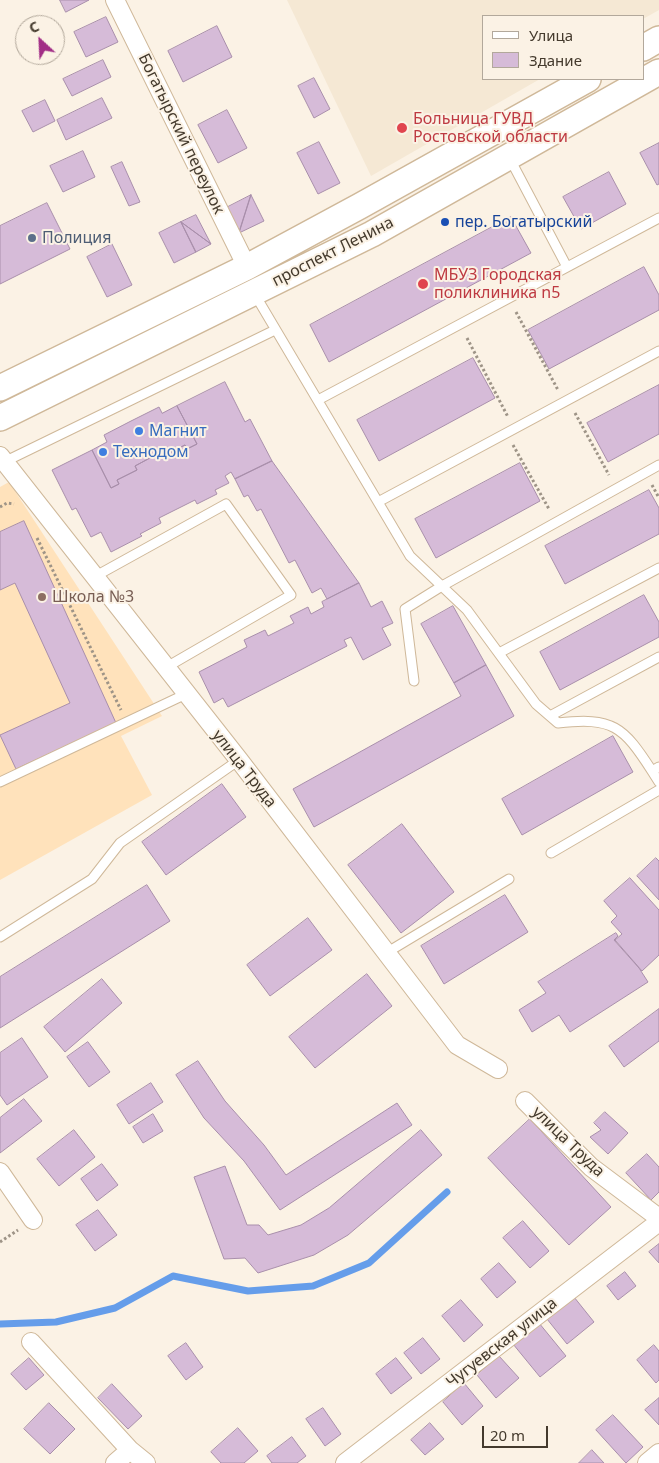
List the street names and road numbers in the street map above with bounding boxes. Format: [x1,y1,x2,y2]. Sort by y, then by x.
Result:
street label: Богатырский переулок [134,51,228,217]
street label: проспект Ленина [269,213,397,291]
street label: улица Труда [208,726,280,812]
street label: улица Труда [528,1103,608,1181]
street label: Чугуевская улица [443,1294,561,1392]

